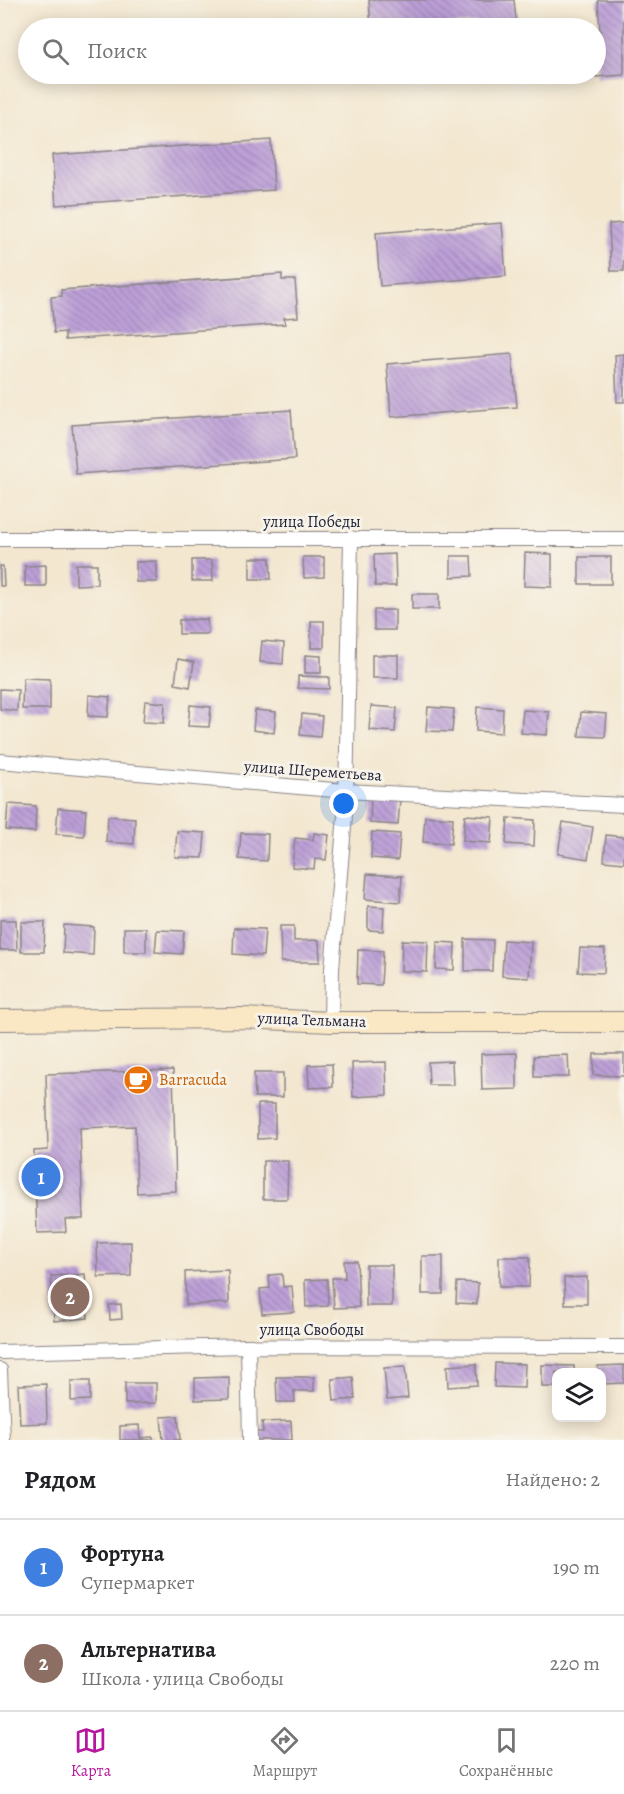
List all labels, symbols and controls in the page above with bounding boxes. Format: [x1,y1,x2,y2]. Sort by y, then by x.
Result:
search box [18,18,606,84]
icon: search [39,35,72,68]
text: Поиск [87,36,147,66]
street label: улица Победы [262,511,361,533]
street label: улица Шереметьева [242,755,383,787]
your location [329,789,358,818]
street label: улица Тельмана [256,1007,367,1033]
cafe icon: Barracuda [122,1064,154,1096]
place label: Barracuda [159,1069,228,1091]
pin: 1 [22,1154,60,1200]
pin: 2 [50,1274,90,1320]
street label: улица Свободы [259,1319,364,1341]
map controls [552,1368,606,1422]
button: layers [552,1368,606,1422]
text: Рядом [24,1462,96,1497]
text: Найдено: 2 [505,1466,600,1493]
text: Фортуна [81,1539,164,1569]
text: 1 [40,1554,47,1581]
text: 190 m [553,1554,600,1581]
text: Супермаркет [81,1569,195,1596]
text: Альтернатива [81,1635,216,1665]
text: 2 [39,1650,48,1677]
text: 220 m [550,1650,600,1677]
text: Школа · улица Свободы [81,1665,284,1692]
tab: Карта [71,1724,111,1782]
tab: Маршрут [253,1724,317,1782]
tab: Сохранённые [459,1724,553,1782]

